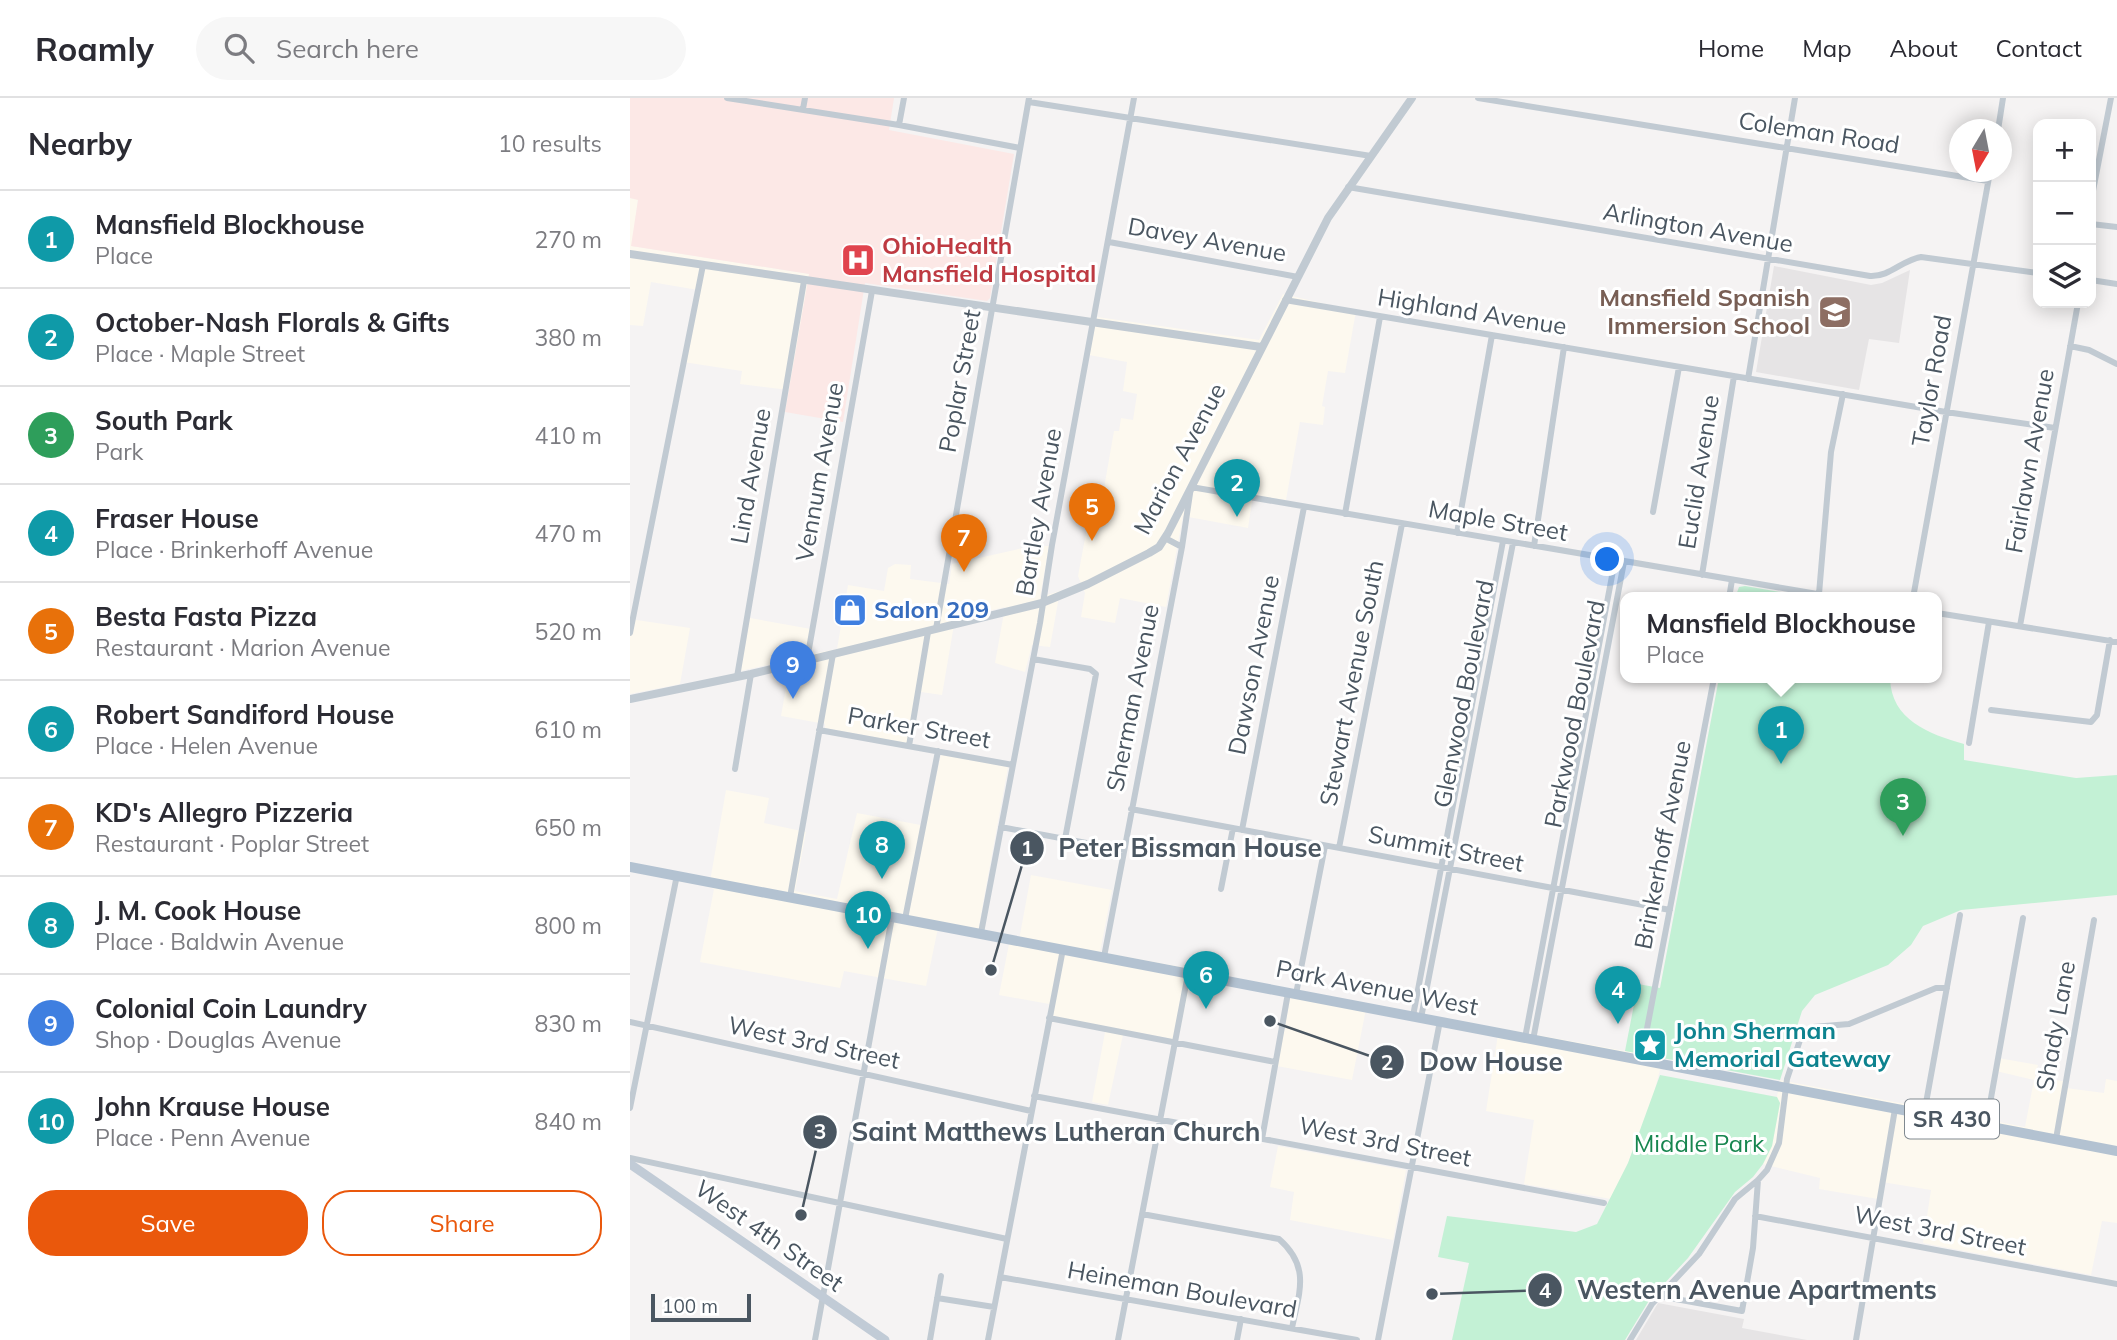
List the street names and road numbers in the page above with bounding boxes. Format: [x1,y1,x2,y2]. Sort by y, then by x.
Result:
street label: Coleman Road [1736,104,1902,160]
street label: Arlington Avenue [1601,196,1795,258]
street label: Davey Avenue [1126,210,1289,268]
street label: Highland Avenue [1375,281,1569,341]
street label: Poplar Street [932,307,986,455]
street label: Taylor Road [1905,313,1957,449]
street label: Fairlawn Avenue [1998,366,2060,555]
street label: Marion Avenue [1127,378,1232,539]
street label: Vennum Avenue [789,380,850,564]
street label: Euclid Avenue [1671,393,1725,551]
street label: Lind Avenue [723,406,777,546]
street label: Bartley Avenue [1009,426,1068,598]
street label: Maple Street [1426,493,1570,547]
street label: Stewart Avenue South [1312,557,1390,808]
street label: Dawson Avenue [1221,572,1285,757]
street label: Glenwood Boulevard [1426,577,1500,810]
street label: Parkwood Boulevard [1537,597,1611,830]
street label: Sherman Avenue [1099,602,1165,794]
street label: Parker Street [845,700,993,754]
street label: Brinkerhoff Avenue [1627,738,1697,952]
street label: Summit Street [1366,818,1526,878]
street label: Park Avenue West [1274,953,1481,1021]
street label: Shady Lane [2029,959,2081,1093]
street label: West 3rd Street [726,1009,903,1075]
road number: SR 430 [1905,1100,1999,1138]
street label: West 3rd Street [1297,1110,1474,1172]
street label: West 4th Street [690,1173,850,1297]
street label: West 3rd Street [1852,1199,2029,1261]
street label: Heineman Boulevard [1065,1254,1299,1324]

